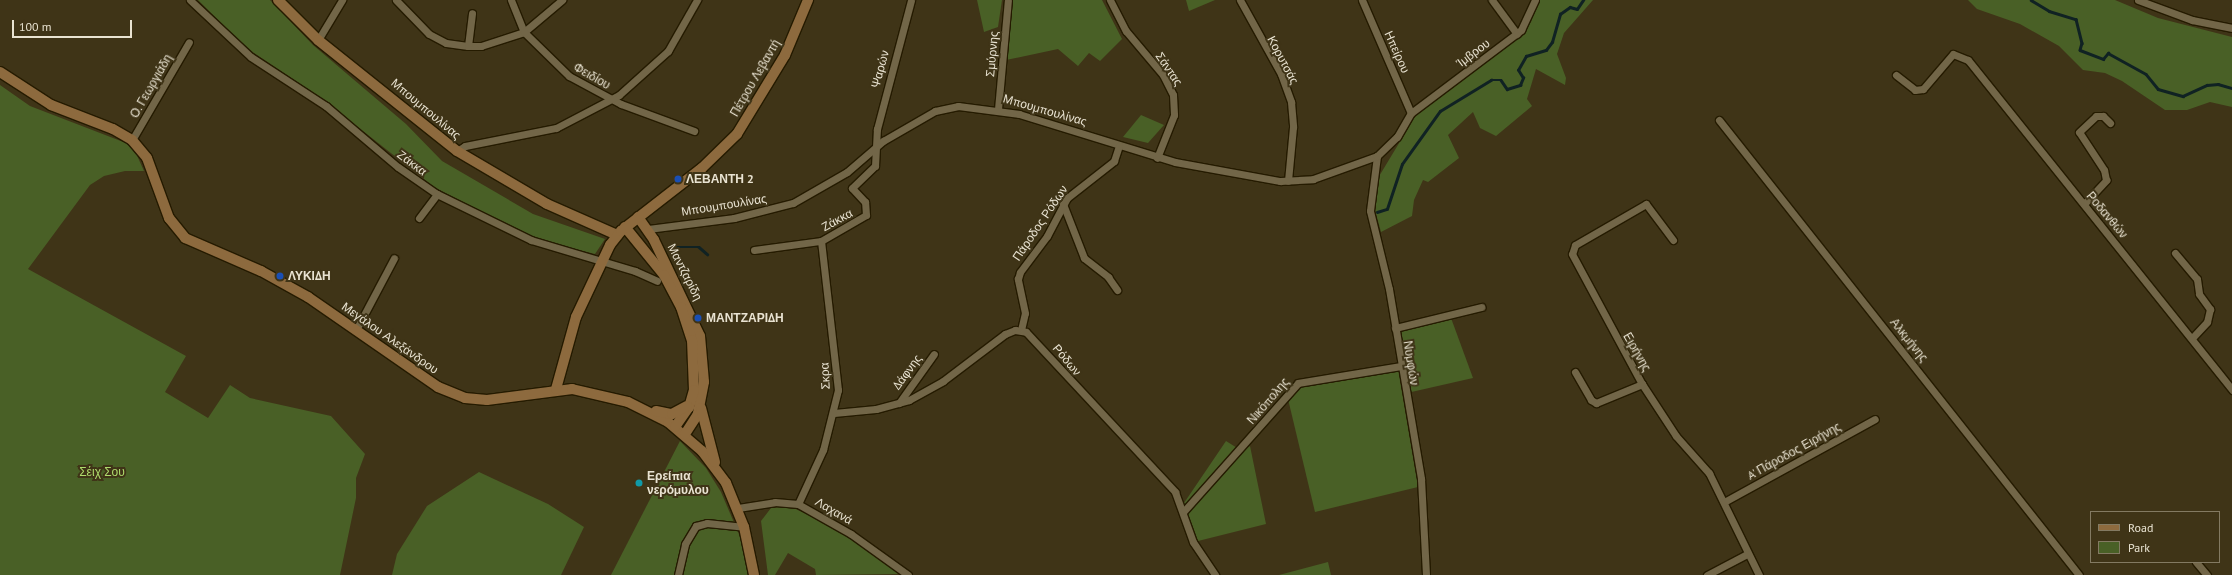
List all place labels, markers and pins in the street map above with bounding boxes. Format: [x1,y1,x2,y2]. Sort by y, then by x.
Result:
place label: ΛΕΒΑΝΤΗ 2 [686,172,754,186]
marker: ΛΕΒΑΝΤΗ 2 [673,174,683,184]
place label: ΛΥΚΙΔΗ [288,269,331,283]
marker: ΛΥΚΙΔΗ [275,271,285,281]
place label: ΜΑΝΤΖΑΡΙΔΗ [706,311,784,325]
marker: ΜΑΝΤΖΑΡΙΔΗ [693,313,703,323]
place label: Ερείπια νερόμυλου [647,469,709,497]
marker: Ερείπια νερόμυλου [634,478,644,488]

